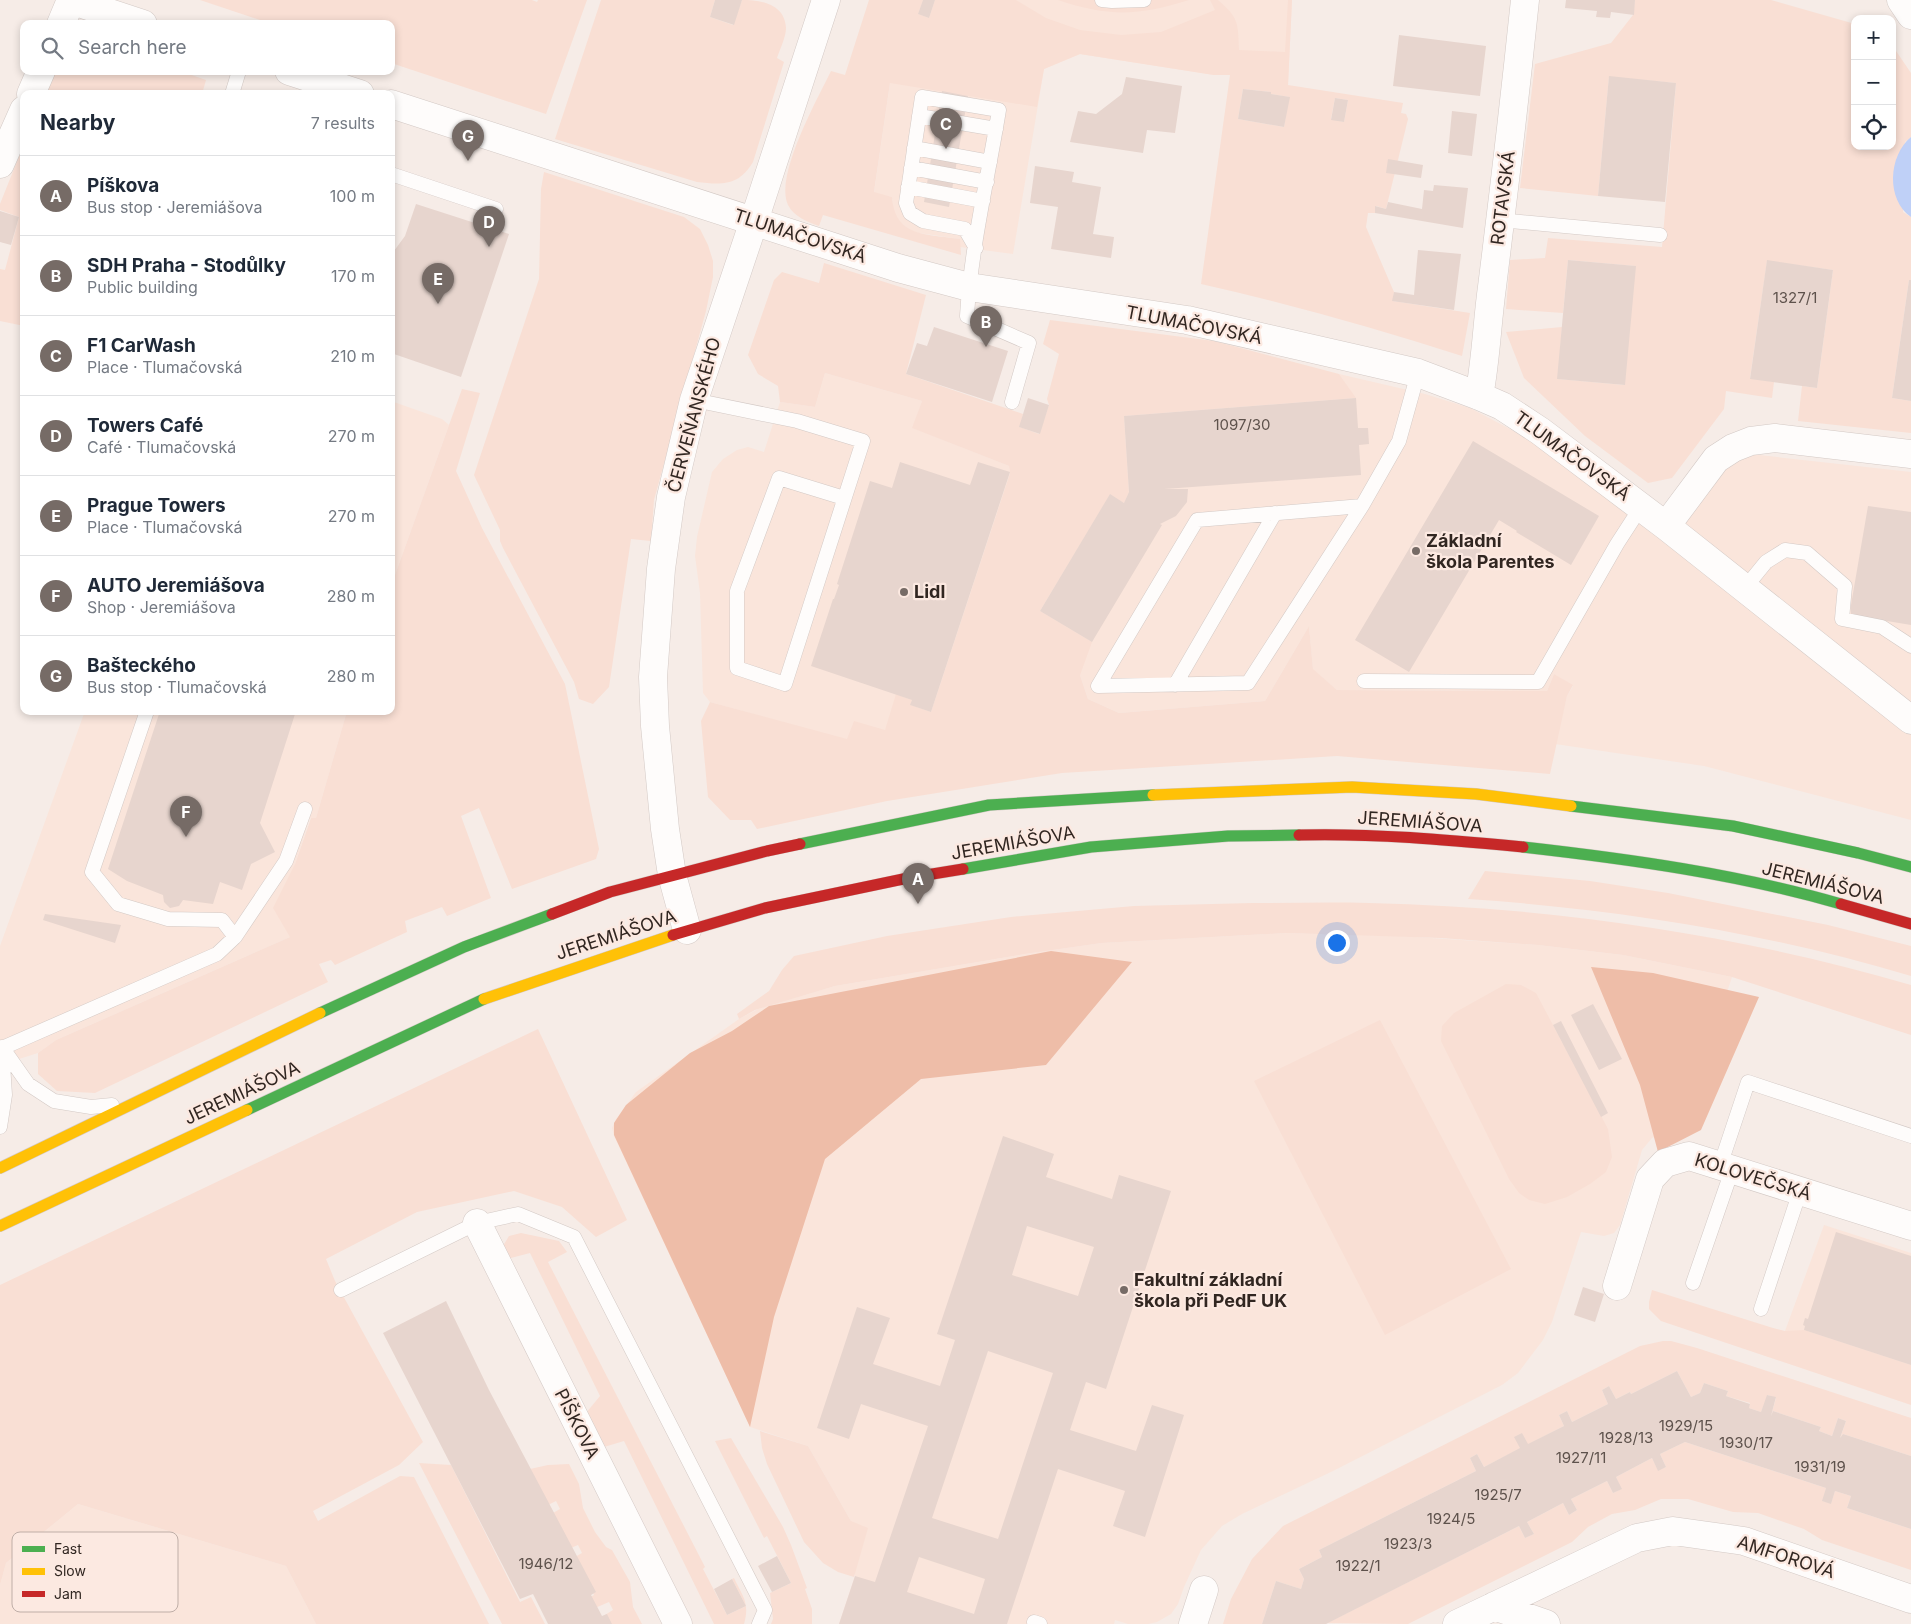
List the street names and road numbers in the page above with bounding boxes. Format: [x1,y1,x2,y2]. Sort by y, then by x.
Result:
street label: ROTAVSKÁ [1485,150,1519,246]
street label: TLUMAČOVSKÁ [731,203,869,267]
street label: TLUMAČOVSKÁ [1124,300,1264,348]
street label: ČERVEŇANSKÉHO [662,335,724,495]
street label: TLUMAČOVSKÁ [1510,406,1635,505]
street label: JEREMIÁŠOVA [1357,806,1483,836]
street label: JEREMIÁŠOVA [949,820,1076,864]
street label: JEREMIÁŠOVA [1760,856,1887,908]
street label: JEREMIÁŠOVA [553,904,679,964]
street label: JEREMIÁŠOVA [180,1056,303,1129]
street label: KOLOVEČSKÁ [1692,1148,1814,1204]
street label: PÍŠKOVA [551,1385,605,1462]
street label: AMFOROVÁ [1735,1530,1838,1582]

